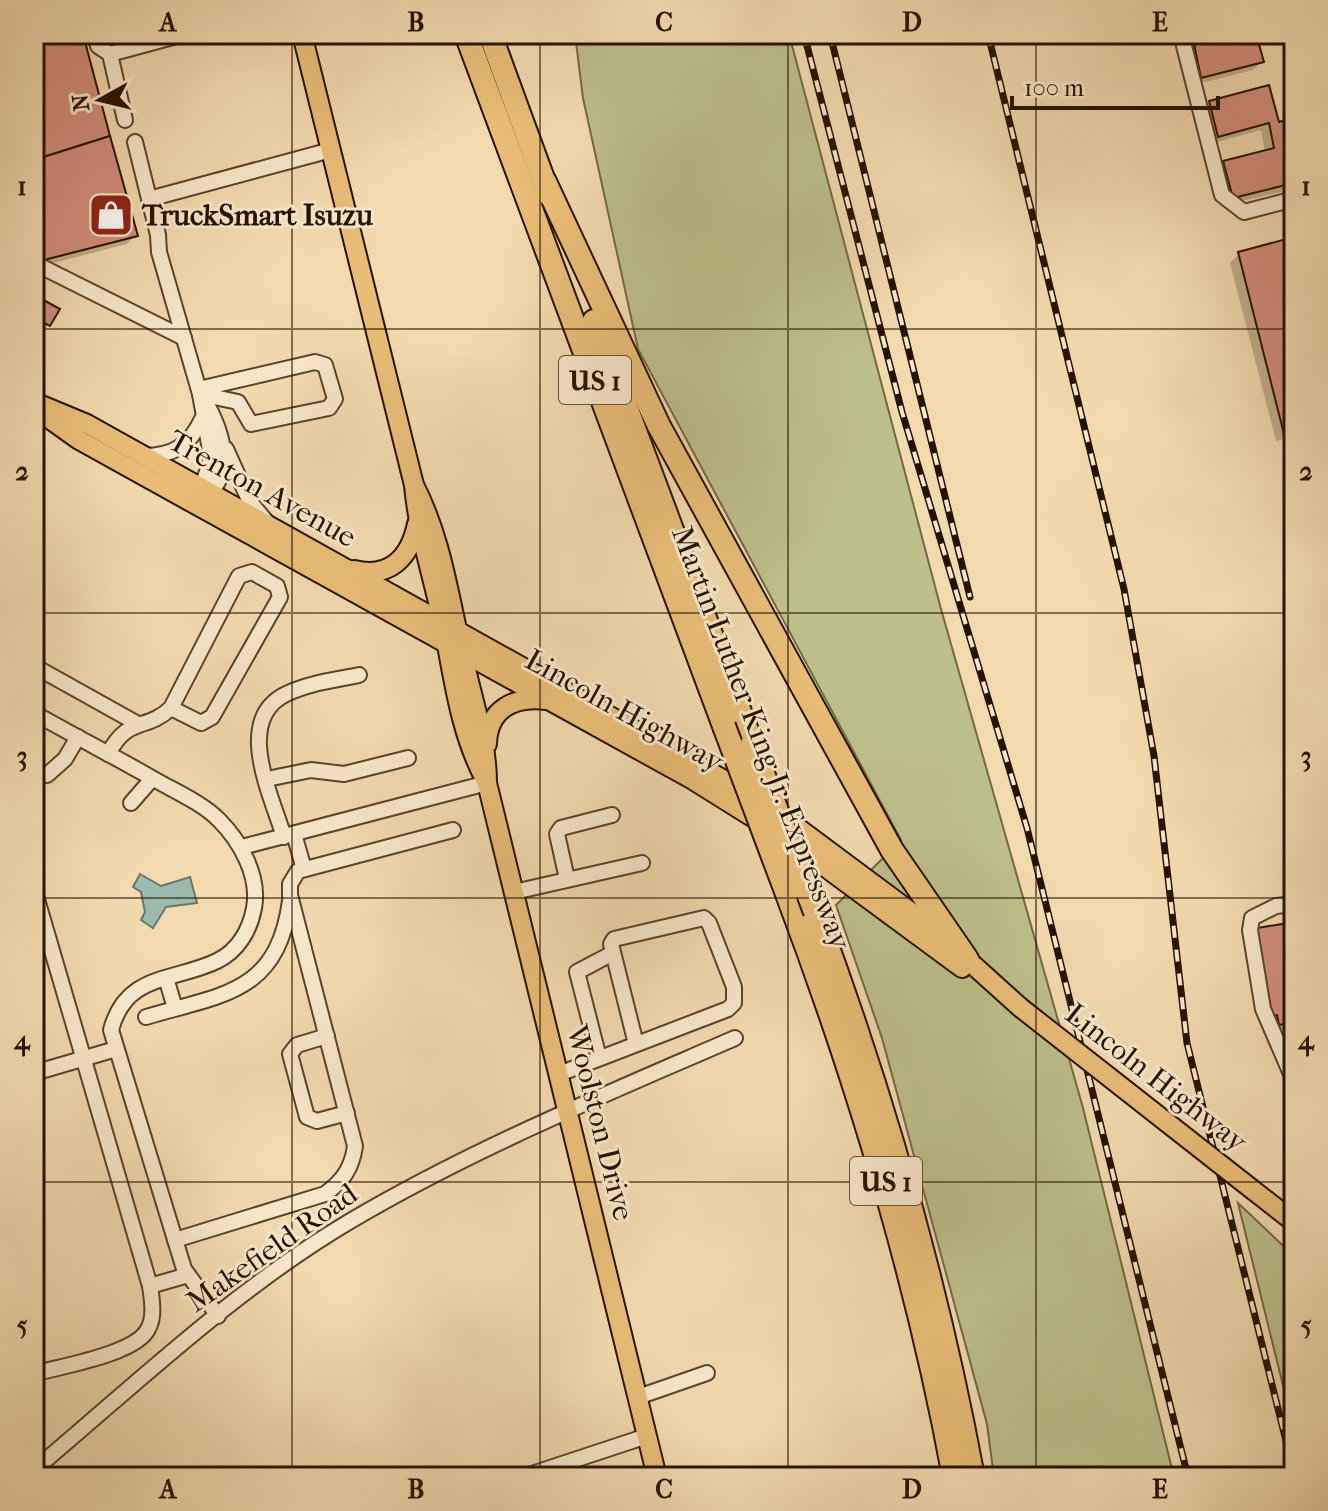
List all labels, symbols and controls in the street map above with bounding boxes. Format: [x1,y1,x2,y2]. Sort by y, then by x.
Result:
text: A [158,7,178,38]
text: B [408,7,425,38]
text: C [655,7,673,38]
text: D [902,7,922,38]
text: E [1152,7,1168,38]
north arrow [60,60,140,140]
scale bar [1012,60,1218,110]
text: 100 m [1024,74,1084,102]
text: N [67,92,95,113]
text: 1 [17,171,27,202]
text: 1 [1301,171,1311,202]
shop icon: TruckSmart Isuzu [87,191,135,239]
place label: TruckSmart Isuzu [141,198,374,233]
road number: US 1 [559,356,631,404]
street label: Trenton Avenue [162,423,362,555]
text: 2 [15,456,29,487]
text: 2 [1299,456,1313,487]
street label: Martin Luther King Jr. Expressway [664,522,858,955]
street label: Lincoln Highway [519,642,730,780]
text: 3 [17,741,27,772]
text: 3 [1301,741,1311,772]
street label: Lincoln Highway [1058,996,1255,1160]
street label: Woolston Drive [559,1021,641,1224]
text: 4 [13,1025,31,1057]
text: 4 [1297,1025,1315,1057]
road number: US 1 [850,1157,922,1205]
street label: Makefield Road [180,1176,365,1320]
text: 5 [16,1310,28,1341]
text: 5 [1300,1310,1312,1341]
text: A [158,1474,178,1505]
text: B [408,1474,425,1505]
text: C [655,1474,673,1505]
text: D [902,1474,922,1505]
text: E [1152,1474,1168,1505]

